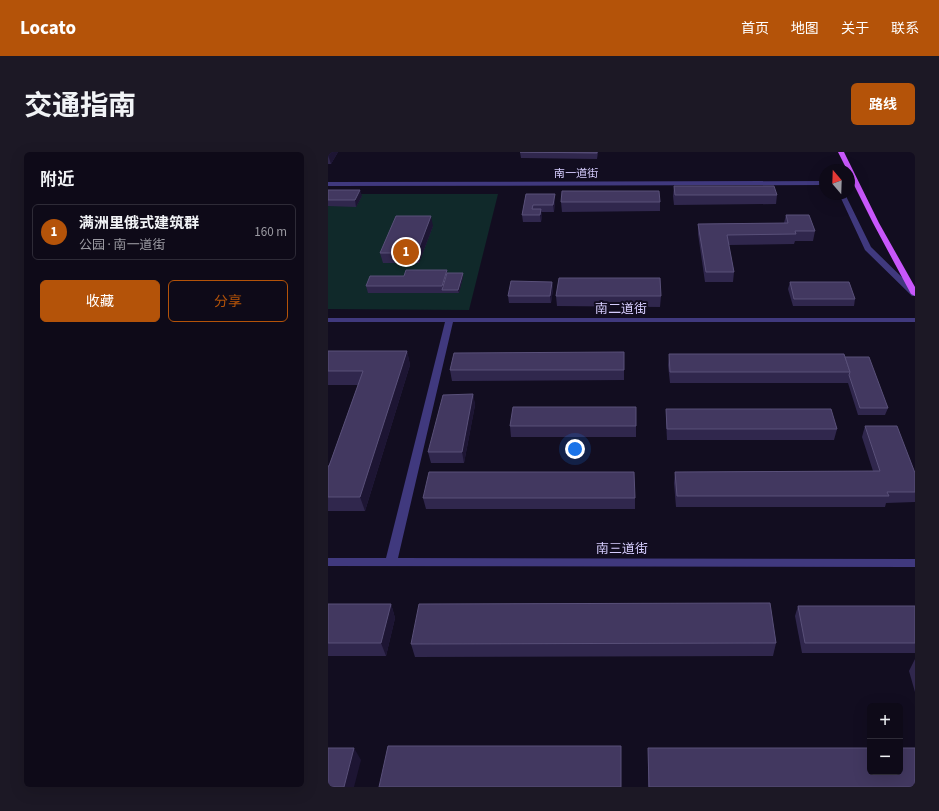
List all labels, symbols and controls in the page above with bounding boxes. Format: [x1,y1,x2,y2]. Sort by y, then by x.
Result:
text: Locato [20,15,76,42]
text: 首页 [741,19,769,39]
text: 地图 [791,19,819,39]
text: 关于 [841,19,869,39]
text: 联系 [891,19,919,39]
button: 路线 [851,83,915,125]
text: 交通指南 [24,86,136,126]
north arrow [819,164,855,200]
street label: 南一道街 [554,166,598,181]
text: 附近 [40,168,74,192]
text: 满洲里俄式建筑群 [79,213,199,234]
text: 1 [51,223,57,241]
text: 160 m [254,223,287,241]
text: 公园 · 南一道街 [79,236,165,254]
pin: 1 [393,237,419,267]
button: 收藏 [40,280,160,322]
button: 分享 [168,280,288,322]
street label: 南二道街 [595,300,647,318]
your location [565,439,585,459]
street label: 南三道街 [596,540,648,558]
map controls [867,703,903,775]
button: + [867,703,903,739]
button: − [867,739,903,775]

